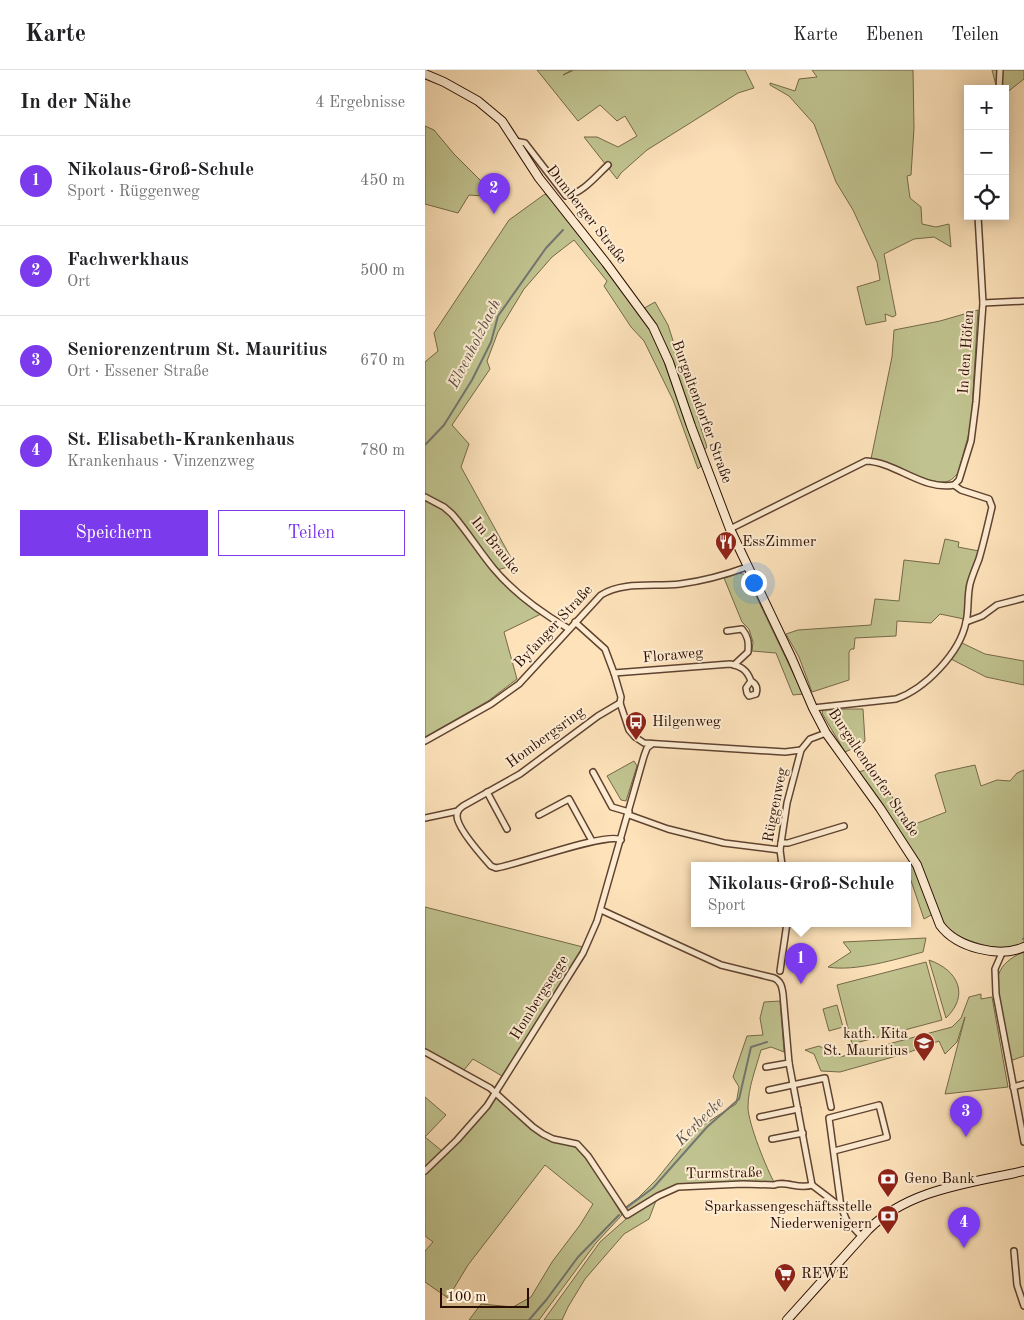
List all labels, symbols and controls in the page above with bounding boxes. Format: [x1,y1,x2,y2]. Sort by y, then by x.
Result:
text: Karte [25,23,86,47]
text: Karte [793,26,838,44]
text: Ebenen [866,26,923,44]
text: Teilen [951,26,999,44]
map controls [964,85,1009,220]
button: + [964,85,1009,130]
text: In der Nähe [20,92,131,113]
text: 4 Ergebnisse [315,95,405,111]
button: − [964,130,1009,175]
text: Nikolaus-Groß-Schule [67,161,254,180]
street label: Dumberger Straße [543,163,629,267]
text: 1 [31,173,41,189]
text: 450 m [360,173,405,189]
pin: 2 [478,173,510,214]
button: locate [964,175,1009,220]
text: Sport · Rüggenweg [67,184,200,200]
text: Fachwerkhaus [67,251,189,270]
text: 2 [31,263,41,279]
text: 500 m [360,263,405,279]
text: Ort [67,274,90,290]
water label: Elvenholzbach [445,297,504,392]
street label: In den Höfen [957,309,977,395]
street label: Burgaltendorfer Straße [668,339,734,486]
text: Seniorenzentrum St. Mauritius [67,341,327,360]
text: 3 [31,353,41,369]
text: 670 m [360,353,405,369]
text: Ort · Essener Straße [67,364,209,380]
text: St. Elisabeth-Krankenhaus [67,431,295,450]
text: 4 [31,443,41,459]
text: 780 m [360,443,405,459]
text: Krankenhaus · Vinzenzweg [67,454,254,470]
button: Speichern [20,510,208,556]
button: Teilen [218,510,405,556]
street label: Im Brauke [468,515,522,577]
restaurant icon: EssZimmer [714,530,738,561]
place label: EssZimmer [742,535,816,550]
your location [741,570,767,596]
street label: Byfanger Straße [512,583,596,671]
street label: Floraweg [642,646,704,666]
street label: Hombergsring [504,705,588,771]
street label: Burgaltendorfer Straße [825,706,921,840]
bus stop icon: Hilgenweg [624,710,648,741]
place label: Hilgenweg [652,715,721,730]
street label: Rüggenweg [761,766,791,844]
popup [691,862,911,927]
text: Nikolaus-Groß-Schule [707,875,895,894]
text: Sport [707,898,746,914]
pin: 1 [785,943,817,984]
street label: Hombergsegge [508,953,572,1043]
place label: kath. Kita St. Mauritius [823,1027,909,1059]
school or university icon: kath. Kita St. Mauritius [912,1031,936,1062]
water label: Kerbecke [672,1094,728,1150]
pin: 3 [950,1096,982,1137]
street label: Turmstraße [685,1166,763,1182]
bank icon: Geno Bank [876,1167,900,1198]
place label: Geno Bank [904,1172,975,1187]
place label: Sparkassengeschäftsstelle Niederwenigern [704,1200,872,1232]
bank icon: Sparkassengeschäftsstelle Niederwenigern [876,1204,900,1235]
pin: 4 [948,1207,980,1248]
supermarket icon: REWE [773,1262,797,1293]
place label: REWE [801,1267,848,1282]
scale bar [440,1285,529,1308]
text: 100 m [447,1290,486,1304]

